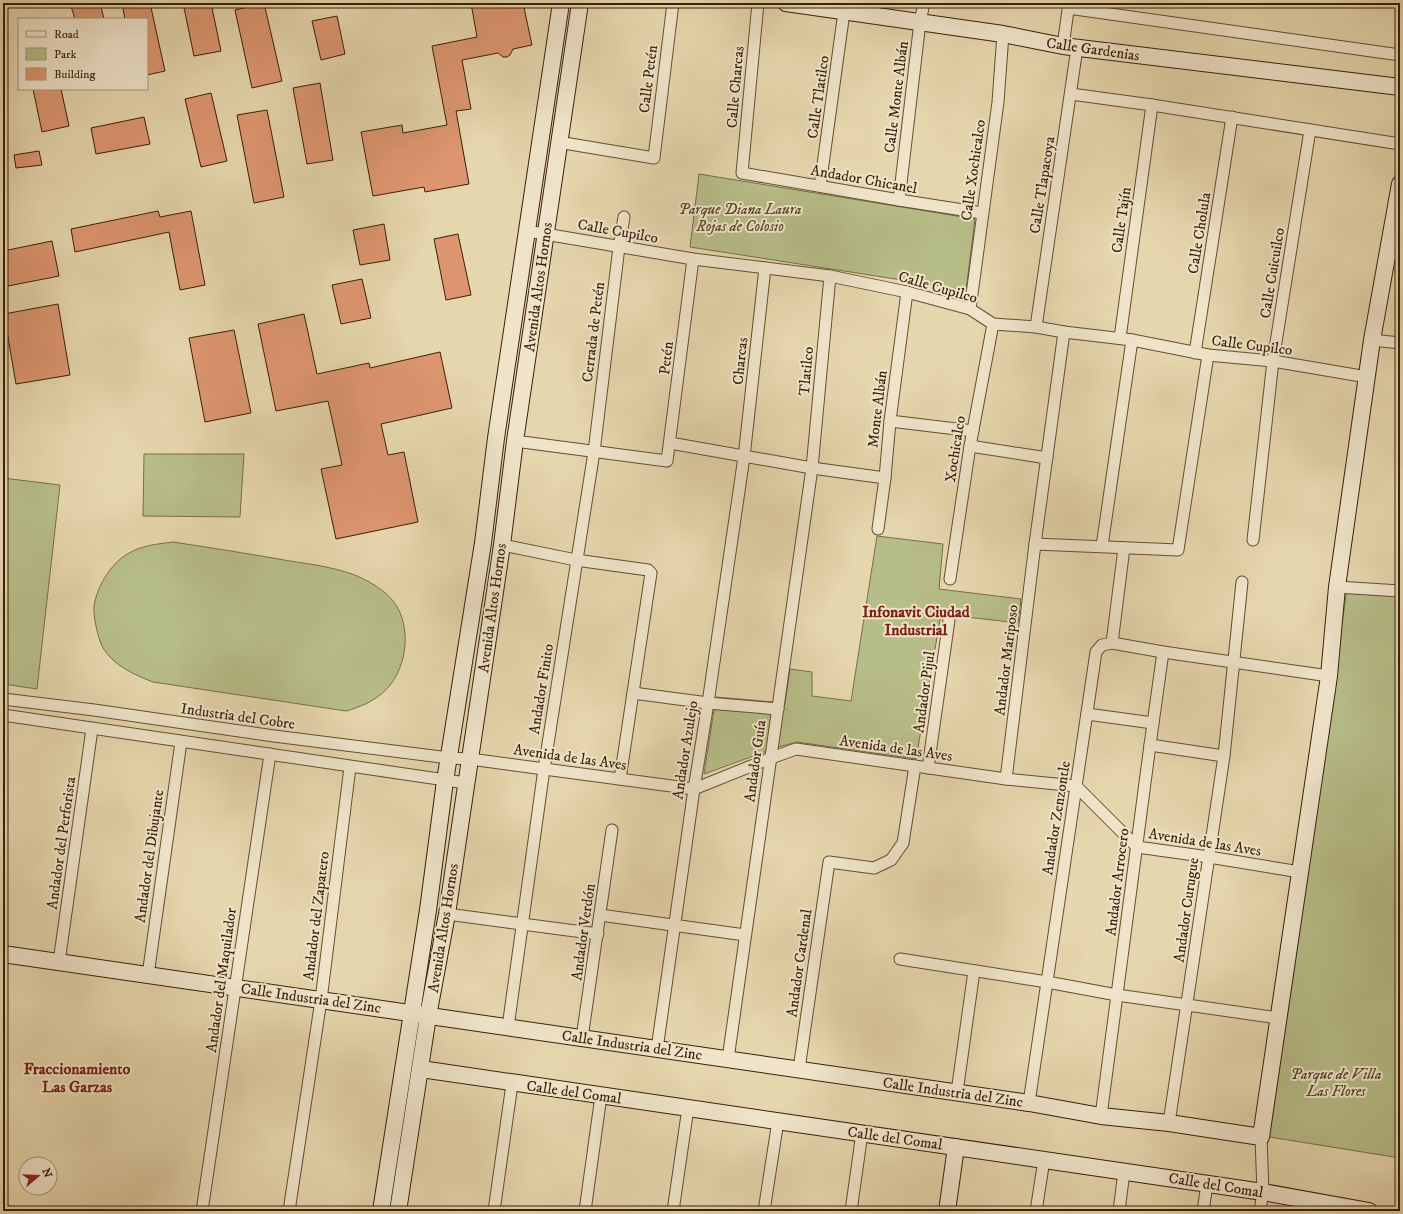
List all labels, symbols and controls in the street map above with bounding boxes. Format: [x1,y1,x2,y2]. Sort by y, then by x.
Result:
legend [18,18,148,90]
text: Road [54,27,79,42]
street label: Calle Gardenias [1045,34,1141,65]
street label: Calle Monte Albán [880,40,913,154]
street label: Calle Petén [635,44,662,114]
street label: Calle Charcas [722,45,749,129]
text: Park [54,47,76,62]
street label: Calle Tlatilco [803,54,834,140]
text: Building [54,67,95,82]
street label: Calle Xochicalco [957,118,990,222]
street label: Calle Tlapacoya [1025,135,1060,235]
street label: Andador Chicanel [809,161,919,198]
street label: Calle Tajín [1107,186,1136,254]
street label: Calle Cholula [1184,190,1215,275]
park label: Parque Diana Laura Rojas de Colosio [678,200,802,236]
street label: Calle Cupilco [576,215,660,248]
street label: Avenida Altos Hornos [520,221,557,353]
street label: Calle Cuicuilco [1256,226,1289,320]
street label: Calle Cupilco [896,267,980,308]
street label: Cerrada de Petén [578,280,609,383]
street label: Calle Cupilco [1210,331,1294,360]
street label: Charcas [729,336,752,386]
street label: Petén [655,340,678,376]
street label: Tlatilco [795,346,818,396]
street label: Monte Albán [863,369,892,449]
street label: Xochicalco [941,414,970,484]
street label: Avenida Altos Hornos [474,542,511,674]
district label: Infonavit Ciudad Industrial [862,602,971,640]
street label: Andador Mariposo [990,604,1023,716]
street label: Andador Finito [525,642,558,736]
street label: Andador Pijul [909,649,940,734]
street label: Industria del Cobre [180,699,296,734]
street label: Andador Azulejo [668,699,703,801]
street label: Andador Guía [740,718,771,803]
street label: Avenida de las Aves [838,731,954,766]
street label: Avenida de las Aves [512,740,628,775]
street label: Andador Zenzontle [1038,760,1075,877]
street label: Andador del Perforista [43,775,80,911]
street label: Andador del Dibujante [131,788,168,924]
street label: Avenida de las Aves [1147,824,1263,861]
street label: Andador Arrocero [1101,827,1134,937]
street label: Andador del Zapatero [299,850,334,982]
street label: Andador Curugue [1170,856,1203,964]
street label: Avenida Altos Hornos [424,862,463,994]
street label: Andador Verdón [567,882,600,982]
street label: Andador del Maquilador [202,906,241,1054]
street label: Andador Cardenal [783,907,817,1018]
street label: Calle Industria del Zinc [240,979,383,1018]
street label: Calle Industria del Zinc [561,1026,704,1065]
district label: Fraccionamiento Las Garzas [24,1059,131,1097]
park label: Parque de Villa Las Flores [1291,1065,1381,1101]
street label: Calle Industria del Zinc [882,1073,1025,1112]
street label: Calle del Comal [525,1076,623,1109]
street label: Calle del Comal [846,1122,944,1155]
north arrow [18,1156,58,1196]
text: N [38,1167,55,1180]
street label: Calle del Comal [1167,1169,1265,1202]

